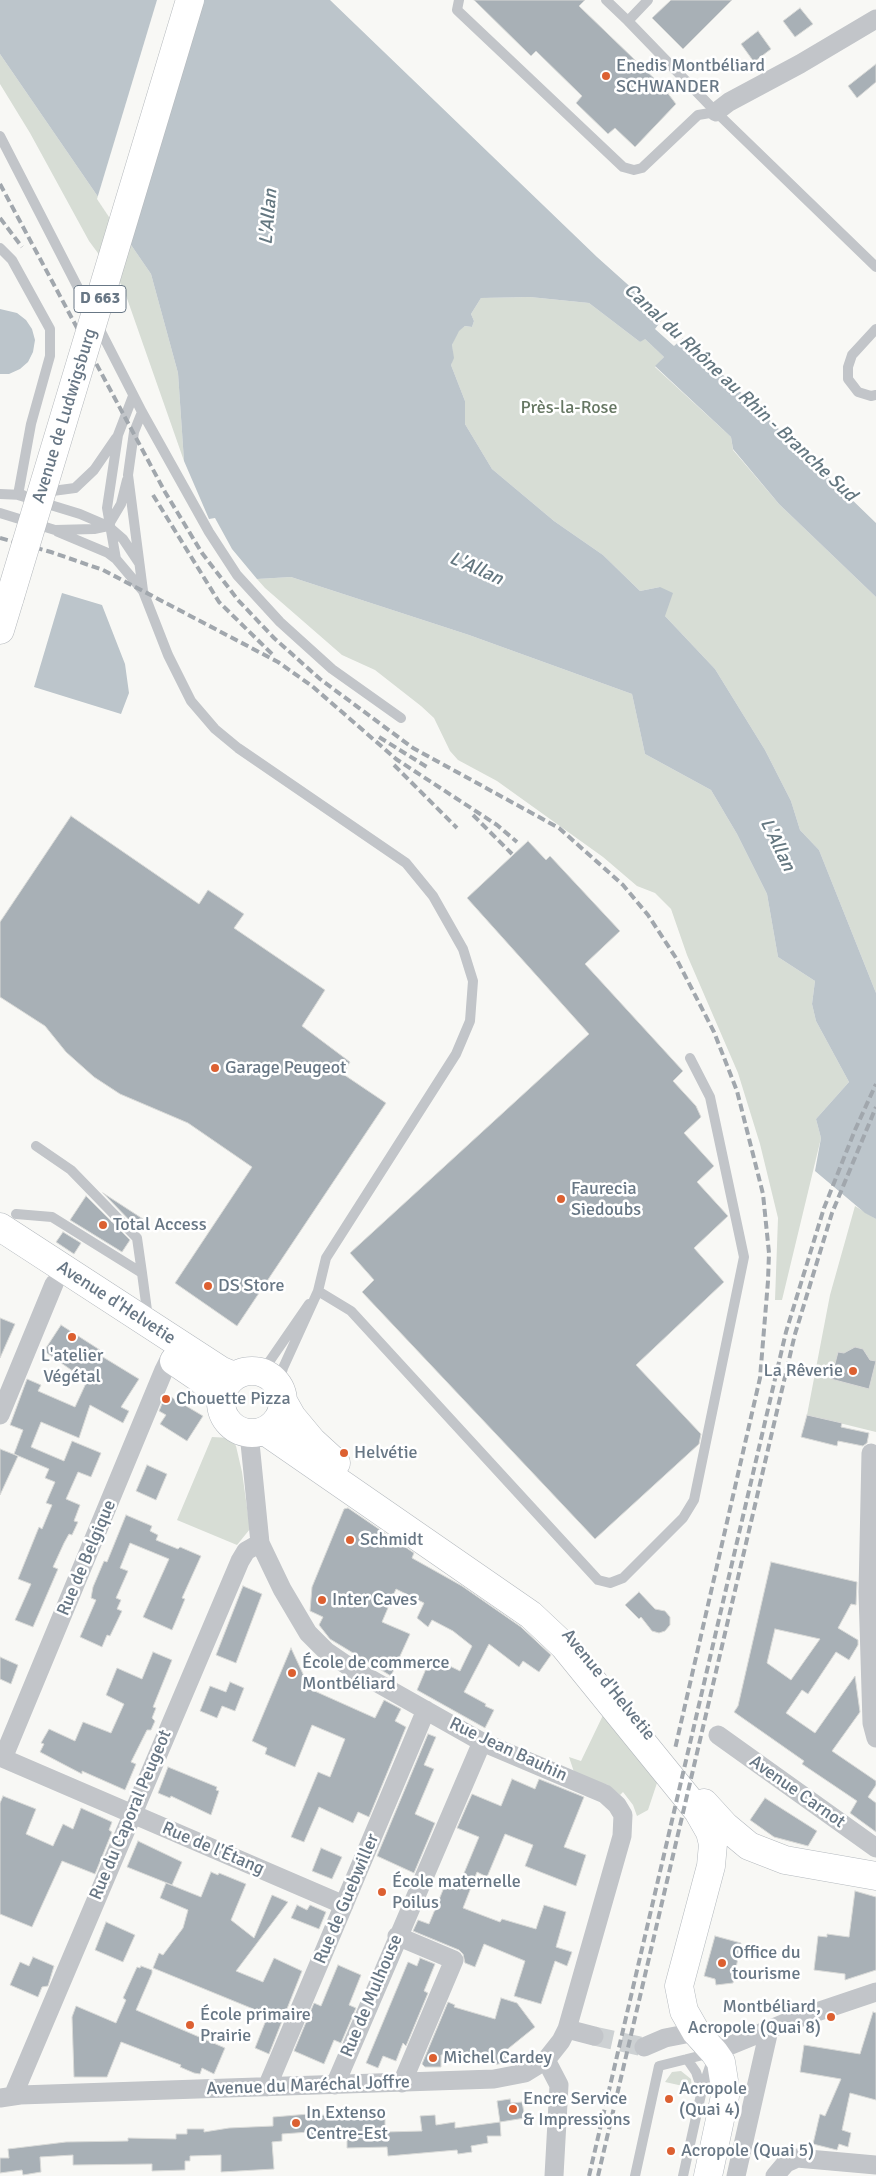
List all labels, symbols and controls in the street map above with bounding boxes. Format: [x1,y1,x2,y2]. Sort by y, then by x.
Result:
place label: Enedis Montbéliard SCHWANDER [616,55,765,98]
marker: Enedis Montbéliard SCHWANDER [600,70,612,82]
water label: L'Allan [255,188,283,246]
water label: Canal du Rhône au Rhin - Branche Sud [619,279,861,507]
road number: D 663 [74,286,126,312]
street label: Avenue de Ludwigsburg [28,326,102,506]
park label: Près-la-Rose [521,397,617,419]
water label: L'Allan [446,547,506,591]
water label: L'Allan [754,815,800,875]
place label: Garage Peugeot [225,1057,346,1079]
marker: Garage Peugeot [209,1062,221,1074]
place label: Faurecia Siedoubs [571,1178,641,1220]
marker: Faurecia Siedoubs [555,1193,567,1205]
place label: Total Access [113,1214,207,1236]
marker: Total Access [97,1219,109,1231]
street label: Avenue d'Helvetie [53,1257,179,1349]
place label: DS Store [218,1275,284,1297]
marker: DS Store [202,1280,214,1292]
marker: L'atelier Végétal [66,1331,78,1343]
place label: L'atelier Végétal [41,1345,103,1388]
place label: La Rêverie [764,1360,843,1382]
marker: La Rêverie [847,1365,859,1377]
place label: Chouette Pizza [176,1388,291,1410]
marker: Chouette Pizza [160,1393,172,1405]
place label: Helvétie [354,1442,418,1464]
marker: Helvétie [338,1447,350,1459]
street label: Rue de Belgique [53,1497,121,1619]
place label: Schmidt [360,1529,423,1551]
marker: Schmidt [344,1534,356,1546]
place label: Inter Caves [332,1589,417,1611]
marker: Inter Caves [316,1594,328,1606]
street label: Avenue d'Helvetie [556,1625,660,1745]
place label: École de commerce Montbéliard [302,1652,449,1695]
marker: École de commerce Montbéliard [286,1667,298,1679]
street label: Rue Jean Bauhin [446,1713,570,1787]
street label: Rue du Caporal Peugeot [85,1727,177,1903]
street label: Avenue Carnot [745,1751,849,1833]
street label: Rue de l'Étang [159,1818,267,1880]
street label: Rue de Guebwiller [310,1831,384,1967]
place label: École maternelle Poilus [392,1871,521,1914]
marker: École maternelle Poilus [376,1886,388,1898]
street label: Rue de Mulhouse [336,1931,408,2061]
place label: Office du tourisme [732,1942,801,1985]
marker: Office du tourisme [716,1957,728,1969]
place label: Montbéliard, Acropole (Quai 8) [688,1996,821,2038]
place label: École primaire Prairie [200,2004,311,2046]
marker: Montbéliard, Acropole (Quai 8) [825,2011,837,2023]
marker: École primaire Prairie [184,2019,196,2031]
place label: Michel Cardey [443,2047,552,2069]
marker: Michel Cardey [427,2052,439,2064]
street label: Avenue du Maréchal Joffre [206,2072,410,2100]
place label: Acropole (Quai 4) [679,2078,747,2120]
place label: Encre Service & Impressions [523,2088,630,2130]
marker: Acropole (Quai 4) [663,2093,675,2105]
place label: In Extenso Centre-Est [306,2102,388,2144]
marker: Encre Service & Impressions [507,2103,519,2115]
marker: In Extenso Centre-Est [290,2117,302,2129]
place label: Acropole (Quai 5) [681,2140,814,2162]
marker: Acropole (Quai 5) [665,2145,677,2157]

